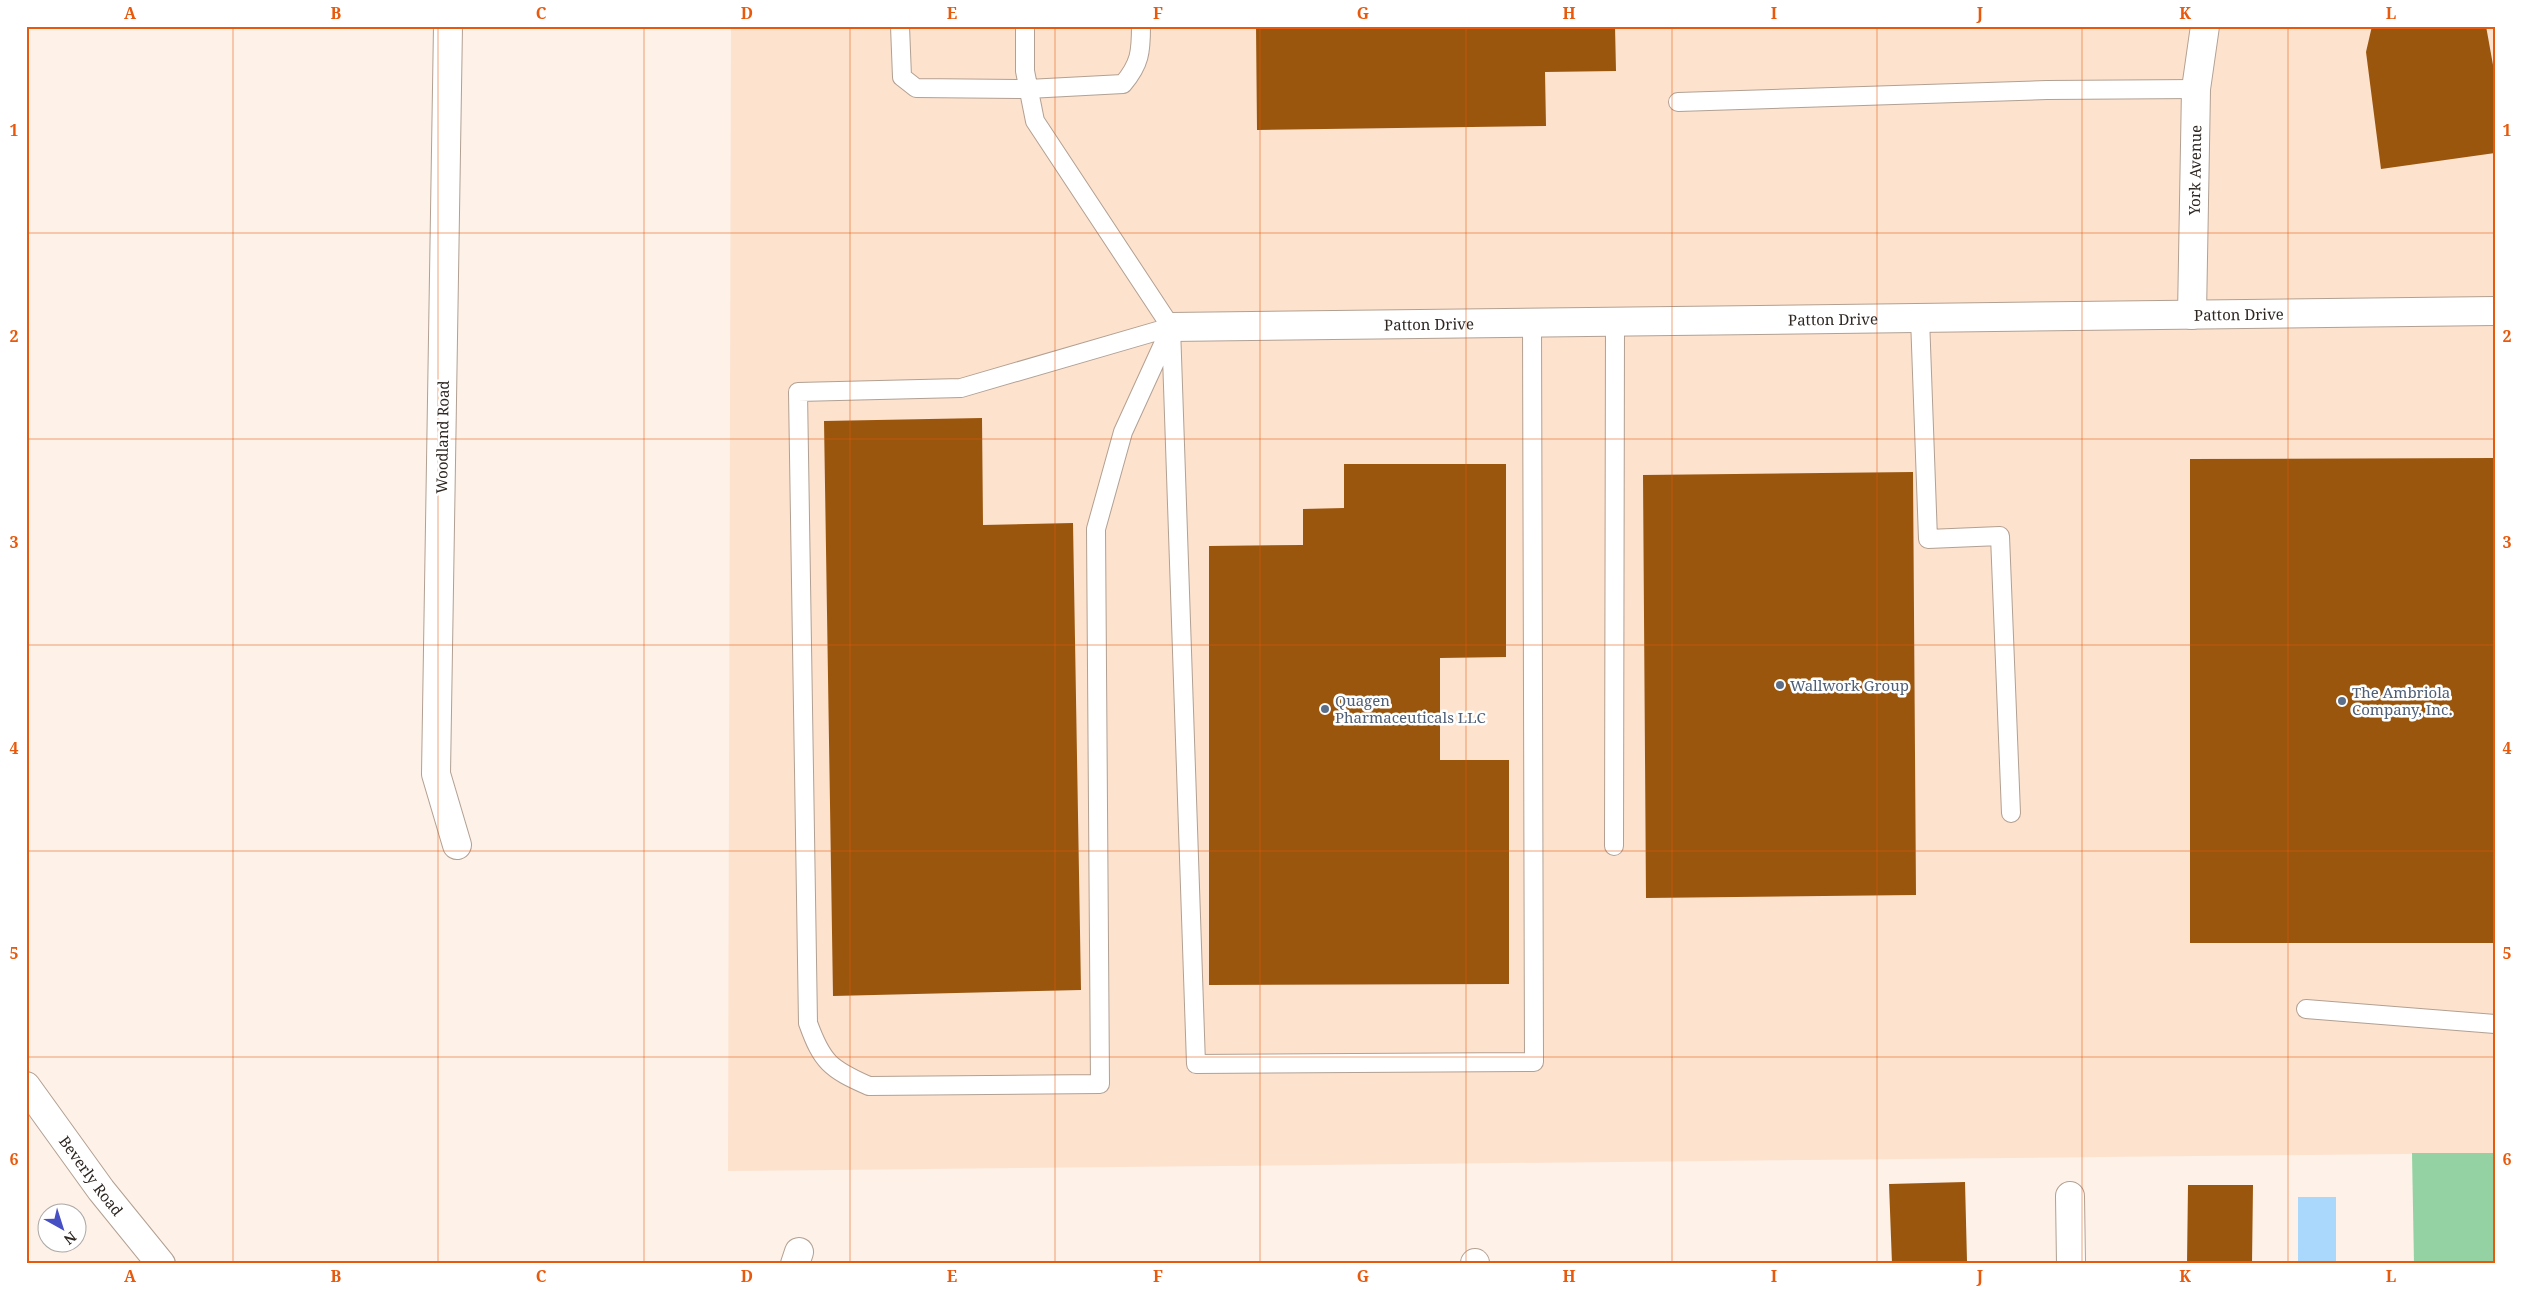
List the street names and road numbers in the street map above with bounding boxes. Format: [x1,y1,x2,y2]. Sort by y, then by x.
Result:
street label: York Avenue [2184,125,2205,216]
street label: Patton Drive [2194,304,2284,325]
street label: Patton Drive [1788,308,1878,330]
street label: Patton Drive [1384,313,1474,334]
street label: Woodland Road [431,380,453,494]
street label: Beverly Road [55,1132,128,1220]

